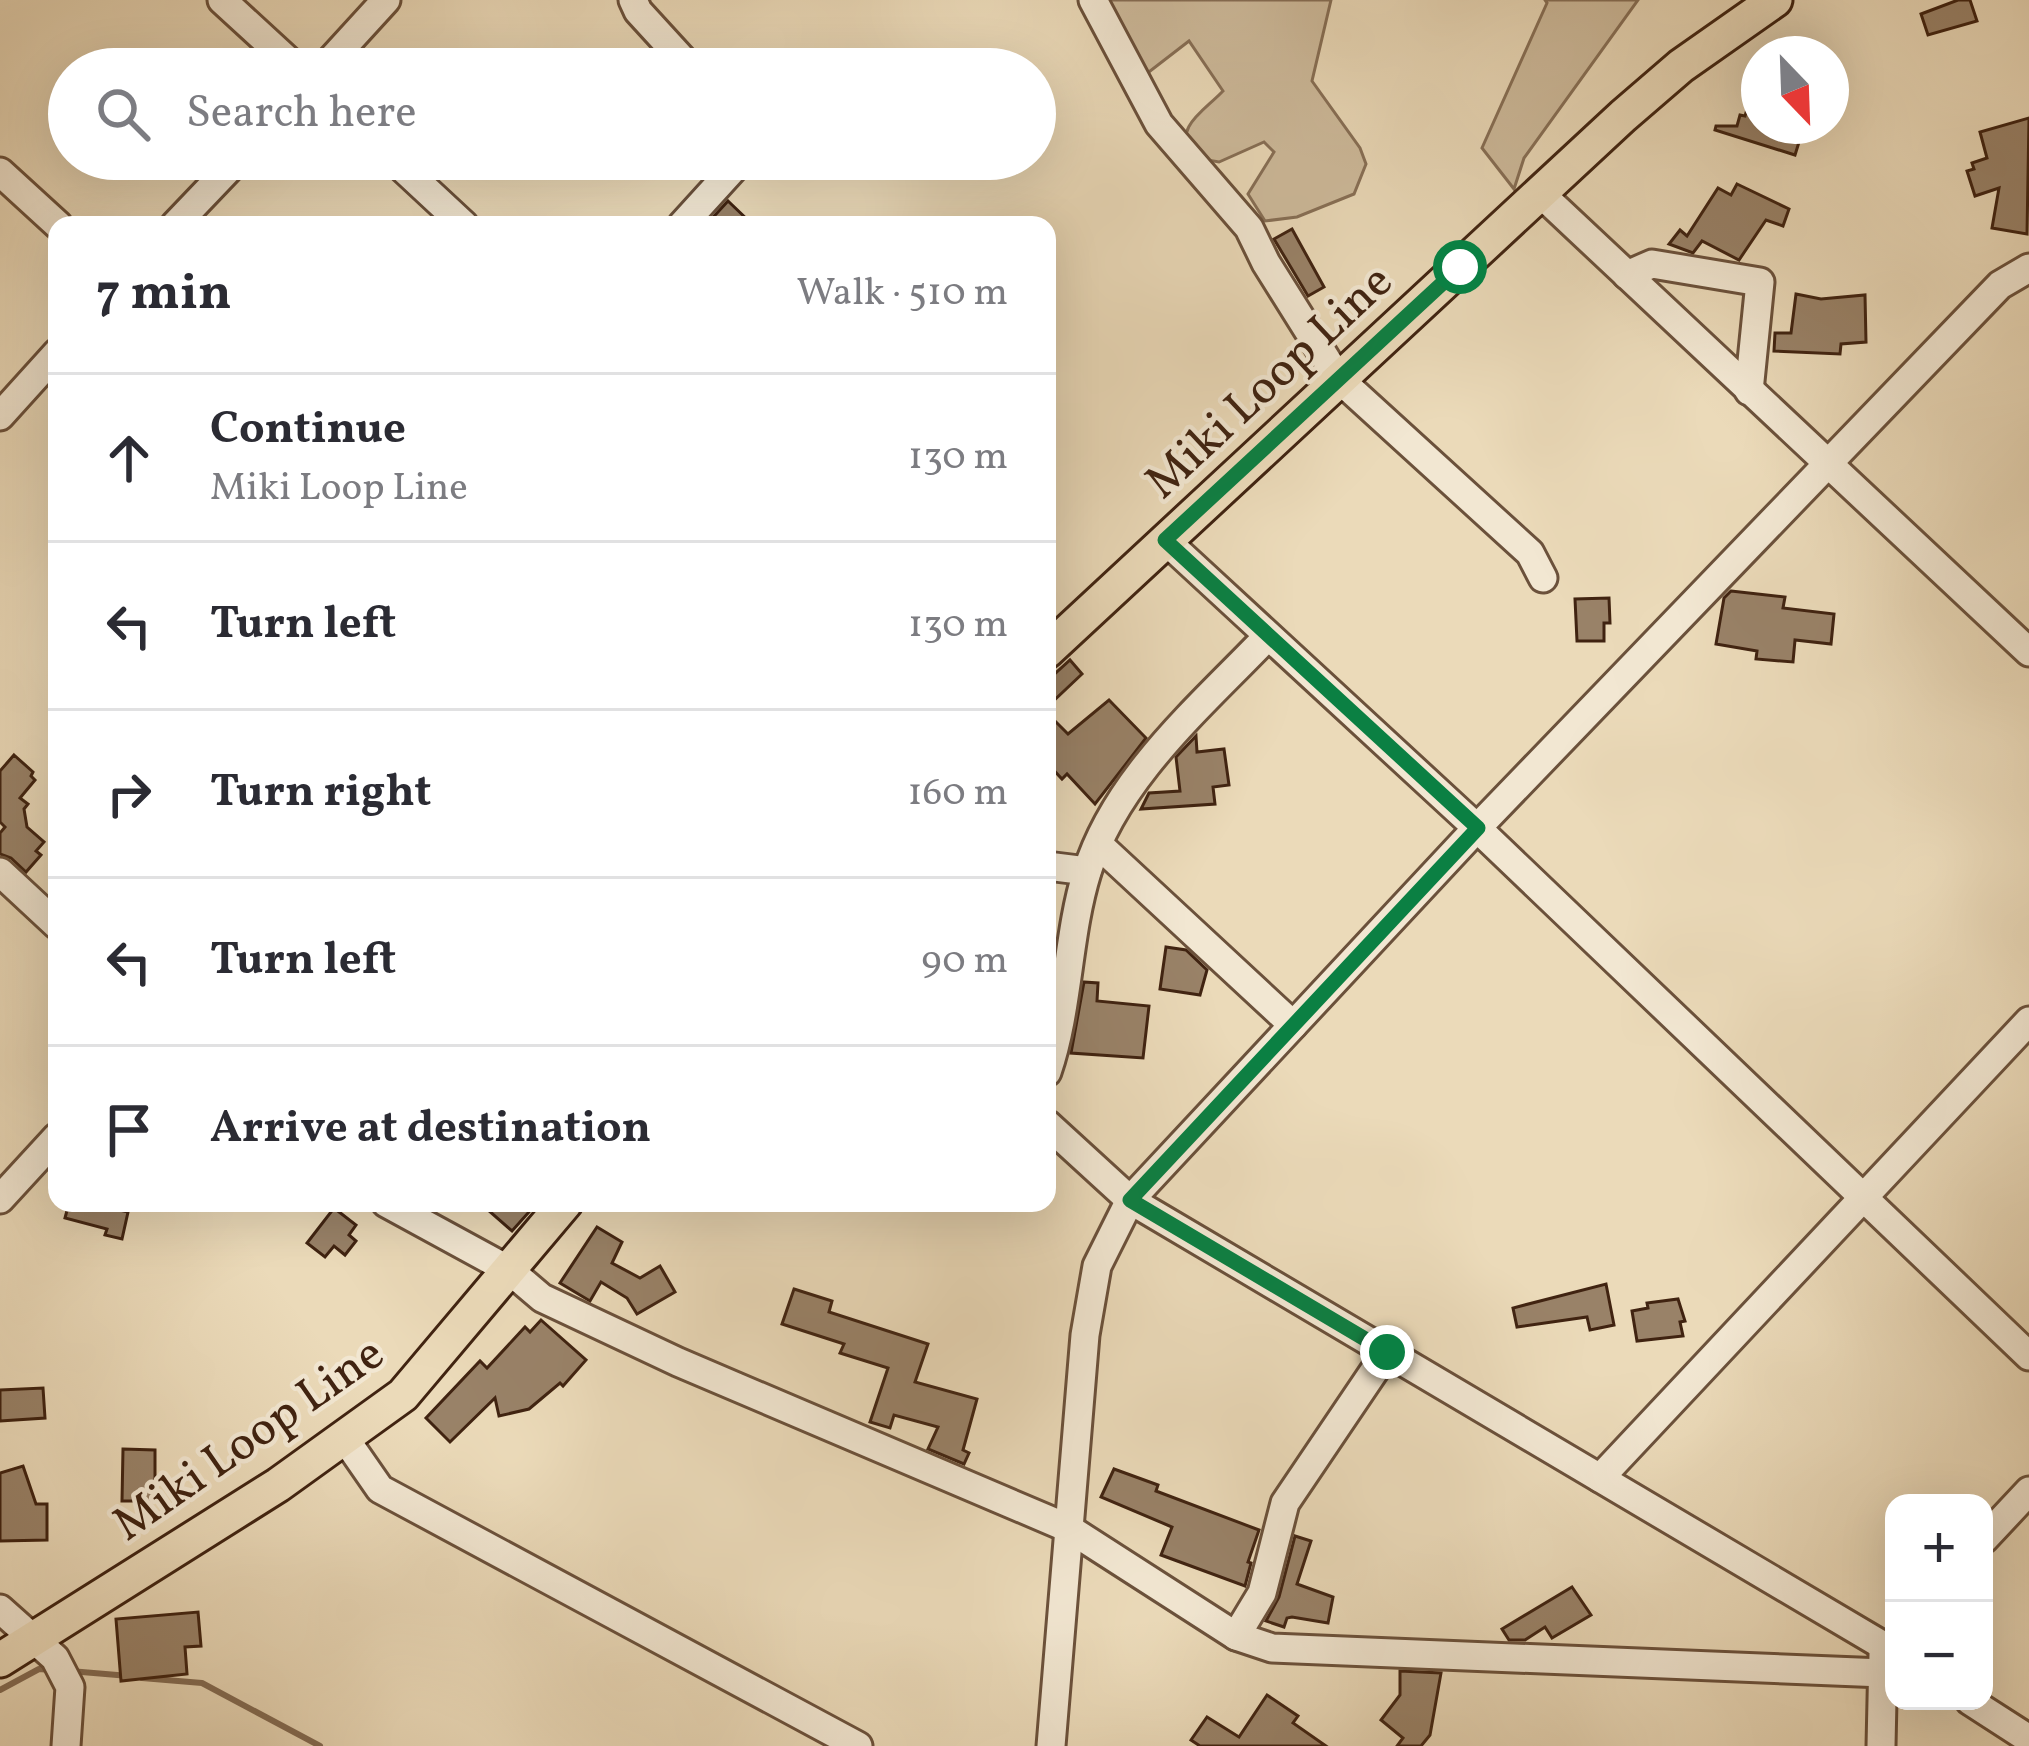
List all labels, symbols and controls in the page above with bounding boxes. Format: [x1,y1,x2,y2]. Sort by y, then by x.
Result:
north arrow [1741,36,1849,144]
search box [48,48,1056,180]
icon: search [90,81,156,147]
text: Search here [186,83,417,146]
route start [1433,240,1487,294]
street label: Miki Loop Line [1131,251,1409,516]
text: 7 min [96,259,232,330]
text: Walk · 510 m [796,267,1008,321]
text: Continue [210,399,406,462]
icon: ahead [96,425,162,491]
text: 130 m [908,431,1008,485]
text: Miki Loop Line [210,462,468,516]
icon: left [96,593,162,659]
text: Turn left [210,594,396,657]
text: 130 m [908,599,1008,653]
icon: right [96,761,162,827]
text: Turn right [210,762,431,825]
text: 160 m [907,767,1008,821]
icon: left [96,929,162,995]
text: Turn left [210,930,396,993]
text: 90 m [921,935,1008,989]
icon: arrive [96,1097,162,1163]
text: Arrive at destination [210,1098,651,1161]
street label: Miki Loop Line [100,1322,399,1559]
route end [1360,1325,1414,1379]
map controls [1885,1494,1993,1710]
button: + [1885,1494,1993,1602]
button: − [1885,1602,1993,1710]

